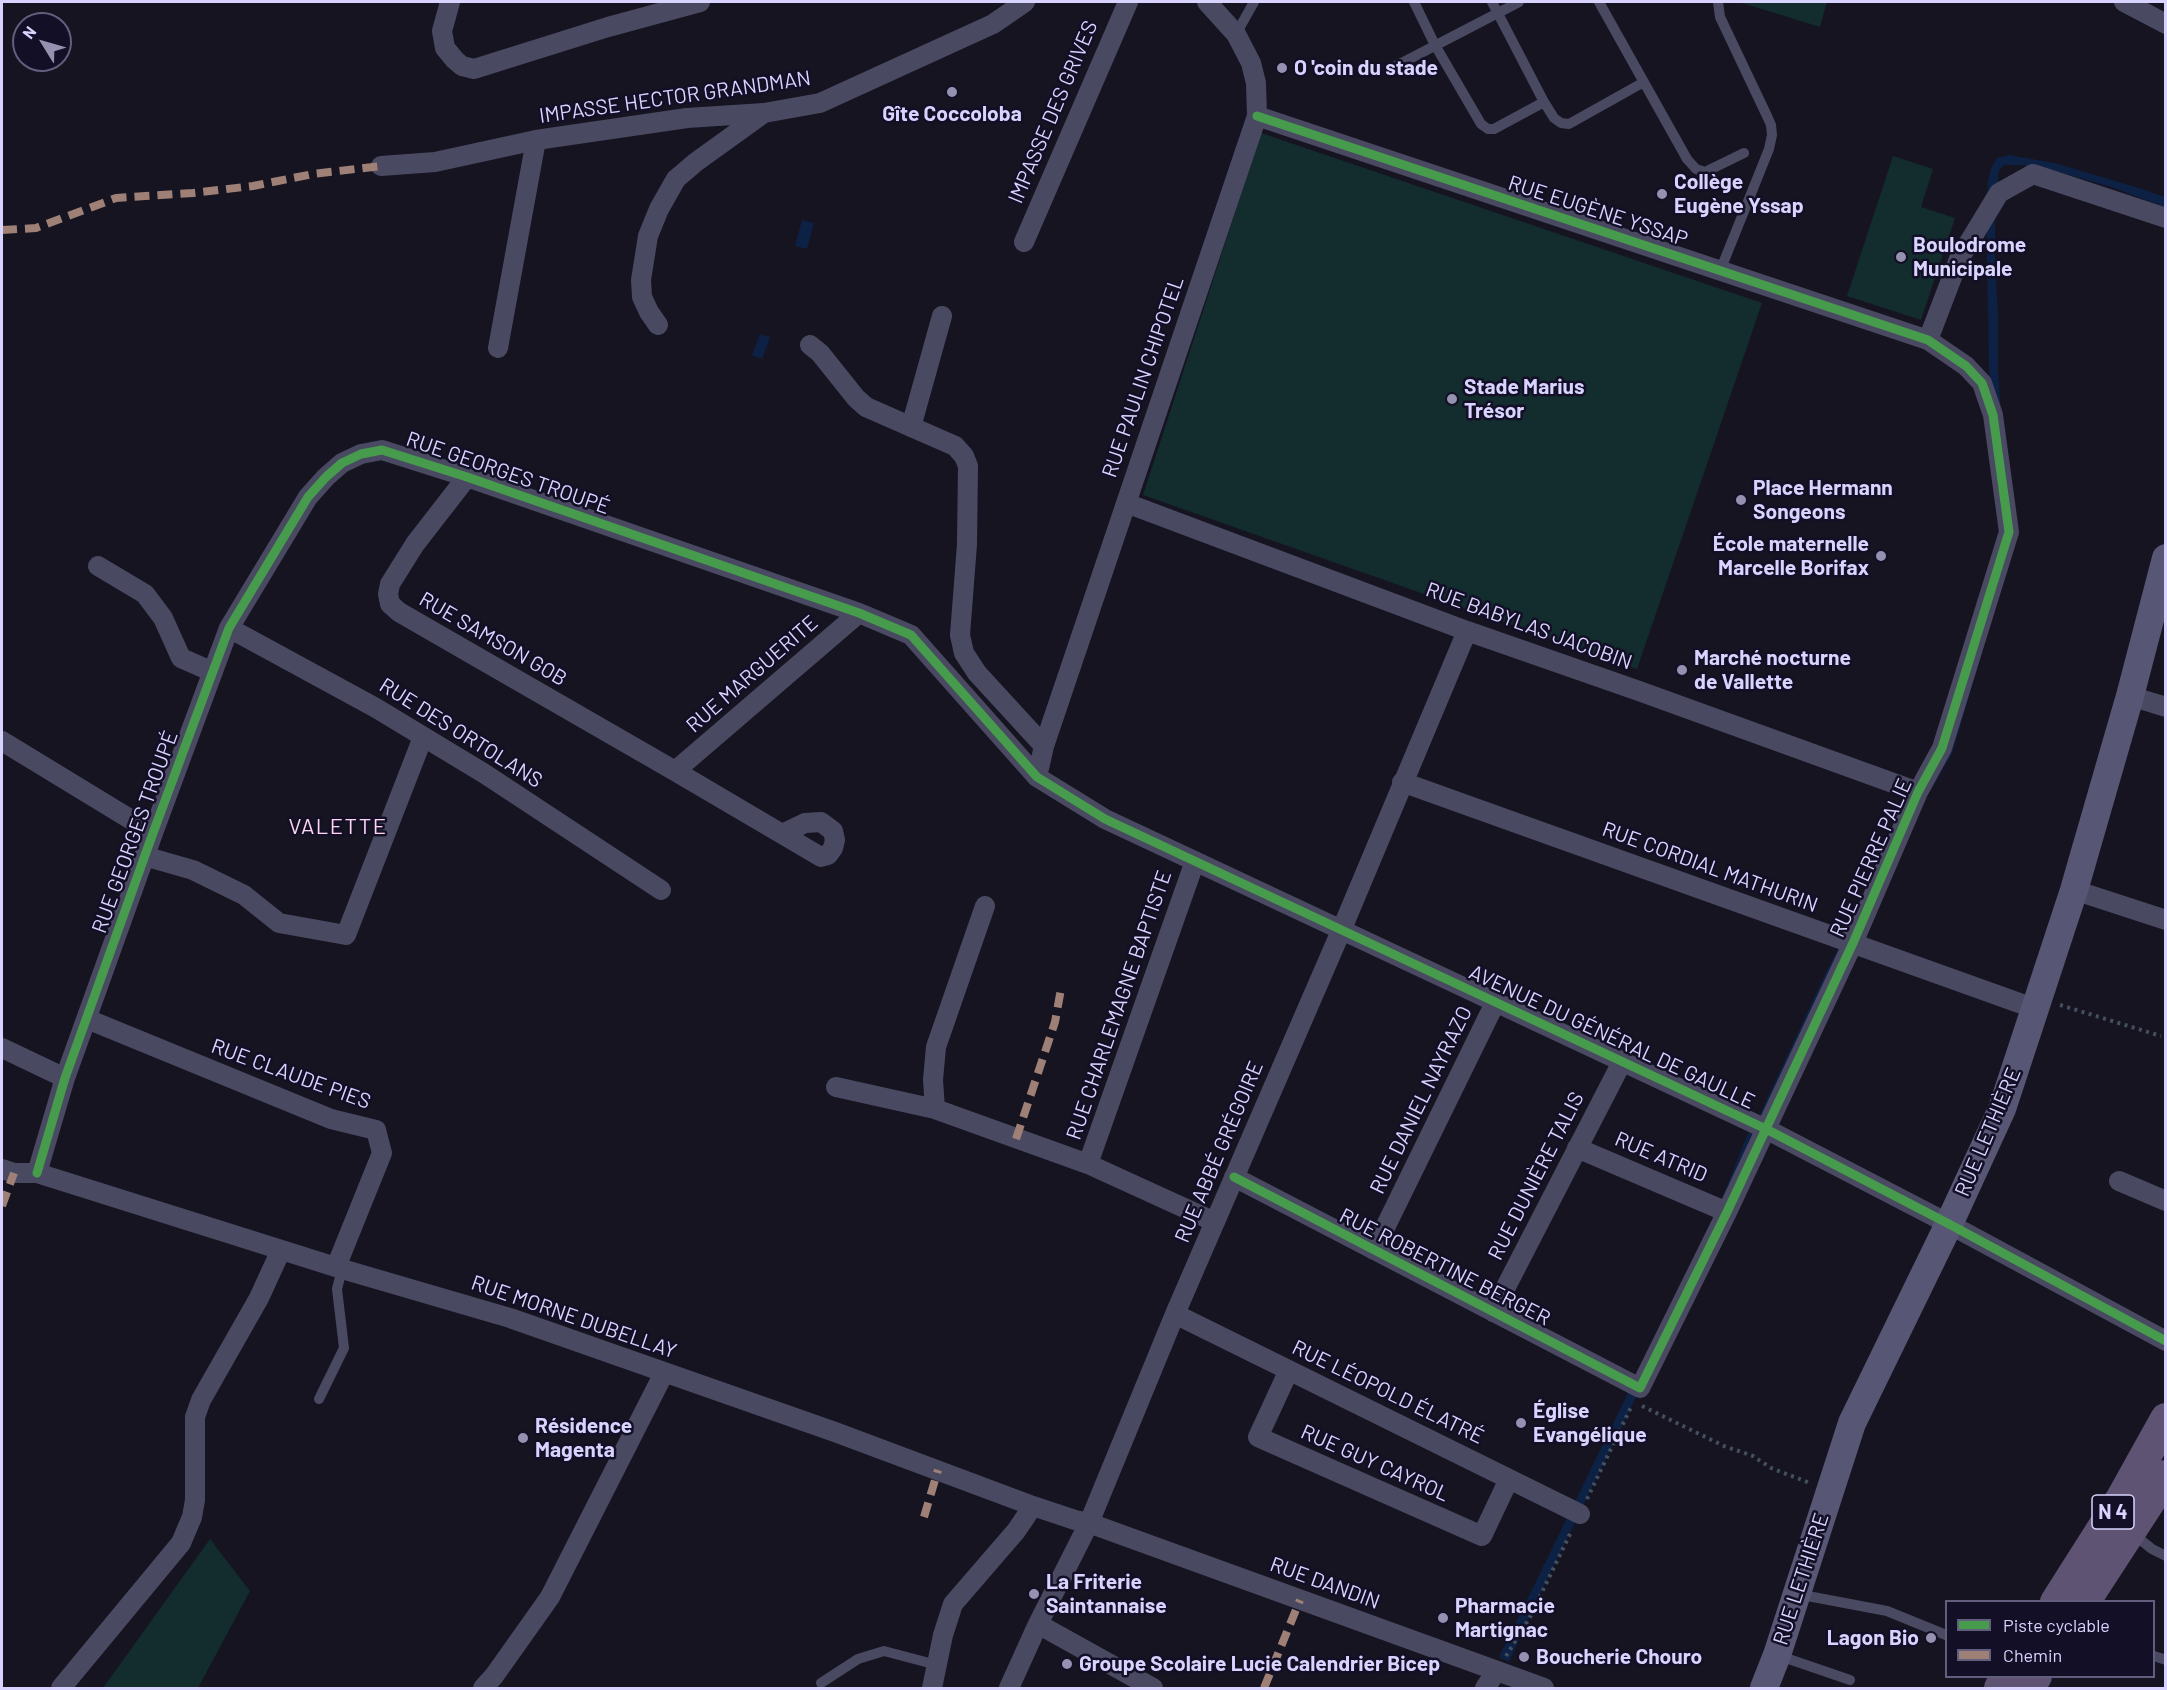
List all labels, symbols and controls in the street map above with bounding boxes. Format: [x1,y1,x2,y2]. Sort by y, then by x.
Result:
north arrow [12,12,72,72]
street label: IMPASSE DES GRIVES [1003,17,1103,207]
text: N [18,22,40,42]
place label: O 'coin du stade [1294,55,1438,81]
marker: O 'coin du stade [1275,61,1289,75]
street label: IMPASSE HECTOR GRANDMAN [538,65,812,129]
marker: Gîte Coccoloba [945,85,959,99]
place label: Gîte Coccoloba [882,101,1022,127]
place label: Collège Eugène Yssap [1674,169,1804,219]
street label: RUE EUGÈNE YSSAP [1505,170,1691,252]
marker: Collège Eugène Yssap [1655,187,1669,201]
place label: Boulodrome Municipale [1913,232,2026,282]
marker: Boulodrome Municipale [1894,250,1908,264]
street label: RUE PAULIN CHIPOTEL [1097,273,1189,481]
place label: Stade Marius Trésor [1464,374,1585,424]
marker: Stade Marius Trésor [1445,392,1459,406]
street label: RUE GEORGES TROUPÉ [403,426,613,520]
place label: Place Hermann Songeons [1753,475,1893,525]
marker: Place Hermann Songeons [1734,493,1748,507]
place label: École maternelle Marcelle Borifax [1713,531,1869,581]
marker: École maternelle Marcelle Borifax [1874,549,1888,563]
street label: RUE BABYLAS JACOBIN [1422,577,1636,675]
street label: RUE SAMSON GOB [415,587,571,691]
street label: RUE MARGUERITE [681,610,823,738]
place label: Marché nocturne de Vallette [1694,645,1851,695]
marker: Marché nocturne de Vallette [1675,663,1689,677]
street label: RUE DES ORTOLANS [375,673,547,793]
street label: RUE GEORGES TROUPÉ [87,727,183,937]
street label: RUE PIERRE PALIE [1825,775,1917,941]
district label: VALETTE [289,814,387,840]
street label: RUE CORDIAL MATHURIN [1599,816,1821,918]
street label: RUE CHARLEMAGNE BAPTISTE [1061,867,1177,1143]
street label: AVENUE DU GÉNÉRAL DE GAULLE [1465,960,1759,1114]
street label: RUE DANIEL NAYRAZO [1365,1002,1477,1198]
street label: RUE CLAUDE PIES [208,1033,374,1115]
street label: RUE ABBÉ GRÉGOIRE [1169,1057,1269,1247]
street label: RUE LETHIÈRE [1950,1064,2026,1200]
street label: RUE DUNIÈRE TALIS [1483,1088,1589,1264]
street label: RUE ATRID [1611,1126,1711,1188]
street label: RUE ROBERTINE BERGER [1335,1203,1555,1331]
street label: RUE MORNE DUBELLAY [468,1270,680,1364]
street label: RUE LÉOPOLD ÉLATRÉ [1288,1335,1488,1449]
place label: Église Evangélique [1533,1398,1647,1448]
place label: Résidence Magenta [535,1413,632,1463]
marker: Église Evangélique [1514,1416,1528,1430]
street label: RUE GUY CAYROL [1297,1419,1453,1507]
marker: Résidence Magenta [516,1431,530,1445]
road number: N 4 [2092,1495,2134,1529]
street label: RUE LETHIÈRE [1768,1510,1834,1648]
street label: RUE DANDIN [1267,1551,1383,1615]
place label: La Friterie Saintannaise [1046,1569,1167,1619]
marker: La Friterie Saintannaise [1027,1587,1041,1601]
place label: Pharmacie Martignac [1455,1593,1555,1643]
legend [1945,1600,2155,1678]
marker: Pharmacie Martignac [1436,1611,1450,1625]
text: Piste cyclable [2003,1614,2110,1636]
place label: Lagon Bio [1827,1625,1919,1651]
marker: Lagon Bio [1924,1631,1938,1645]
place label: Boucherie Chouro [1536,1644,1702,1670]
text: Chemin [2003,1644,2062,1666]
marker: Boucherie Chouro [1517,1650,1531,1664]
place label: Groupe Scolaire Lucie Calendrier Bicep [1079,1651,1440,1677]
marker: Groupe Scolaire Lucie Calendrier Bicep [1060,1657,1074,1671]

